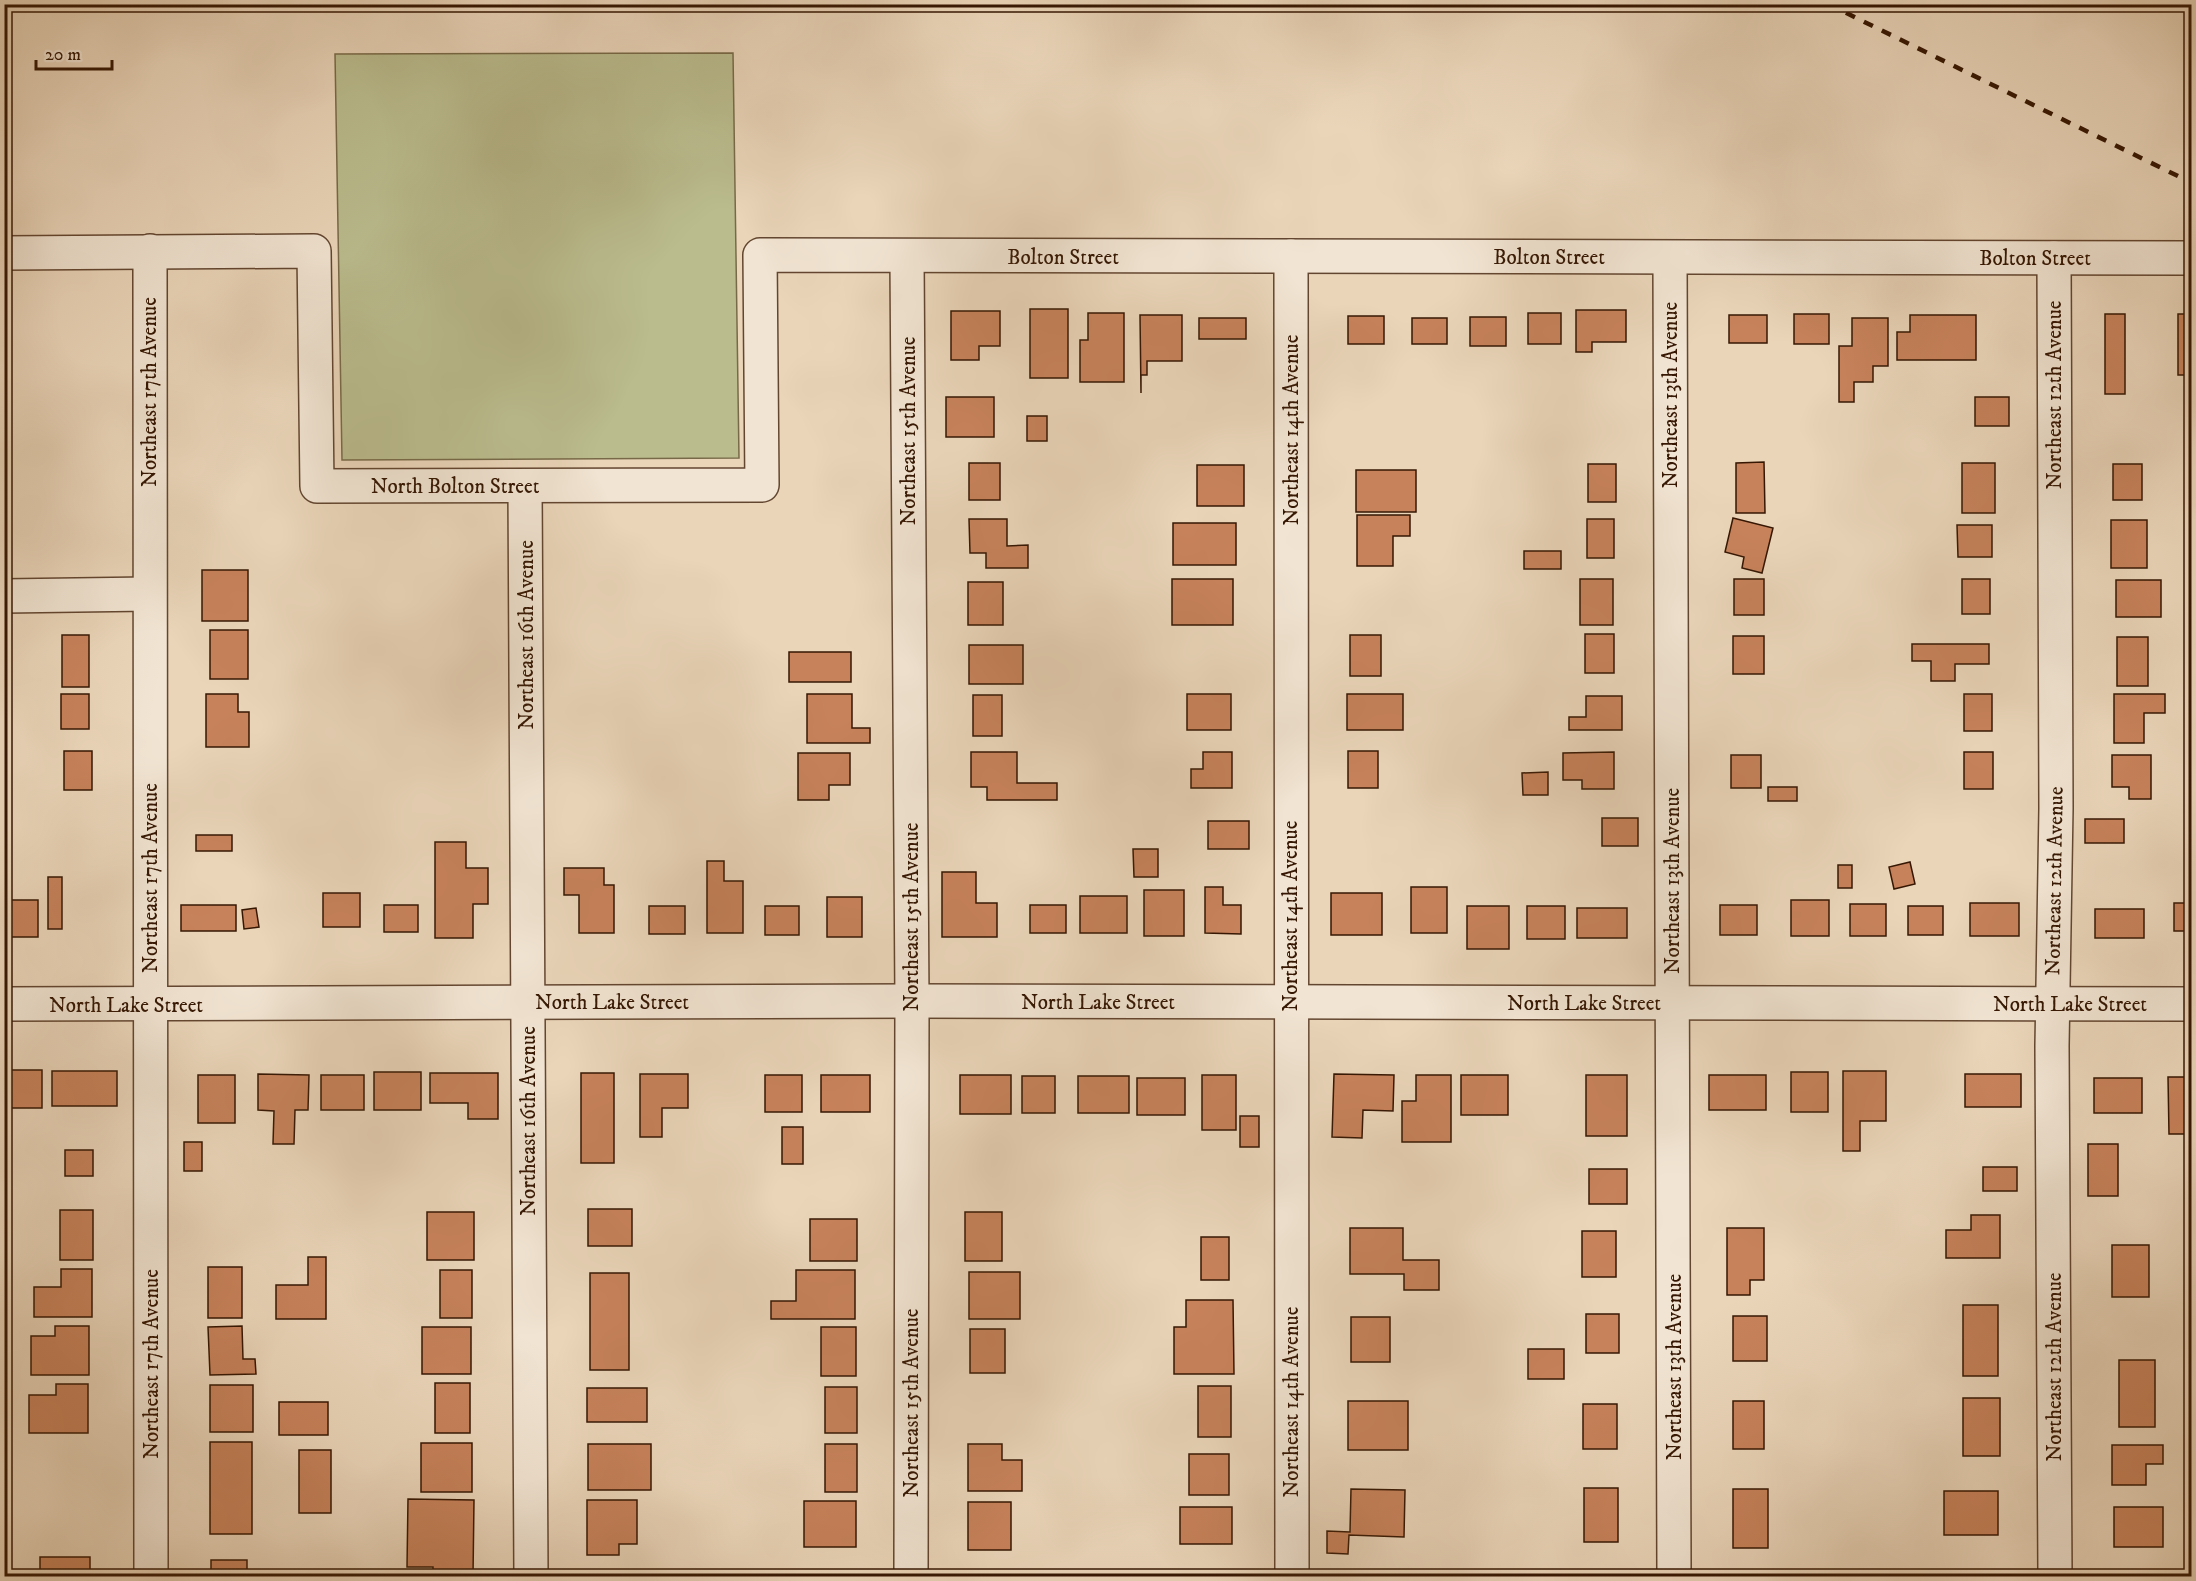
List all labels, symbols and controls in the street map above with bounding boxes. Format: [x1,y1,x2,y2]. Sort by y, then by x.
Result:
scale bar [36,33,112,71]
text: 20 m [45,44,81,66]
street label: Bolton Street [1007,245,1119,271]
street label: Bolton Street [1493,245,1605,271]
street label: Bolton Street [1979,246,2091,272]
street label: Northeast 17th Avenue [137,297,163,487]
street label: Northeast 12th Avenue [2042,300,2068,490]
street label: Northeast 13th Avenue [1658,301,1684,488]
street label: Northeast 14th Avenue [1279,334,1305,525]
street label: Northeast 15th Avenue [896,336,922,526]
street label: North Bolton Street [371,474,540,500]
street label: Northeast 16th Avenue [514,540,540,730]
street label: Northeast 17th Avenue [138,783,164,973]
street label: Northeast 12th Avenue [2040,786,2070,976]
street label: Northeast 13th Avenue [1660,787,1686,974]
street label: Northeast 14th Avenue [1278,820,1304,1011]
street label: Northeast 15th Avenue [899,822,925,1012]
street label: North Lake Street [535,990,689,1016]
street label: North Lake Street [1021,990,1175,1016]
street label: North Lake Street [1507,991,1661,1017]
street label: North Lake Street [1993,992,2147,1018]
street label: North Lake Street [49,993,203,1019]
street label: Northeast 16th Avenue [516,1026,542,1216]
street label: Northeast 17th Avenue [139,1269,165,1459]
street label: Northeast 12th Avenue [2042,1272,2068,1462]
street label: Northeast 13th Avenue [1662,1273,1688,1460]
street label: Northeast 14th Avenue [1279,1306,1305,1497]
street label: Northeast 15th Avenue [899,1308,925,1498]

